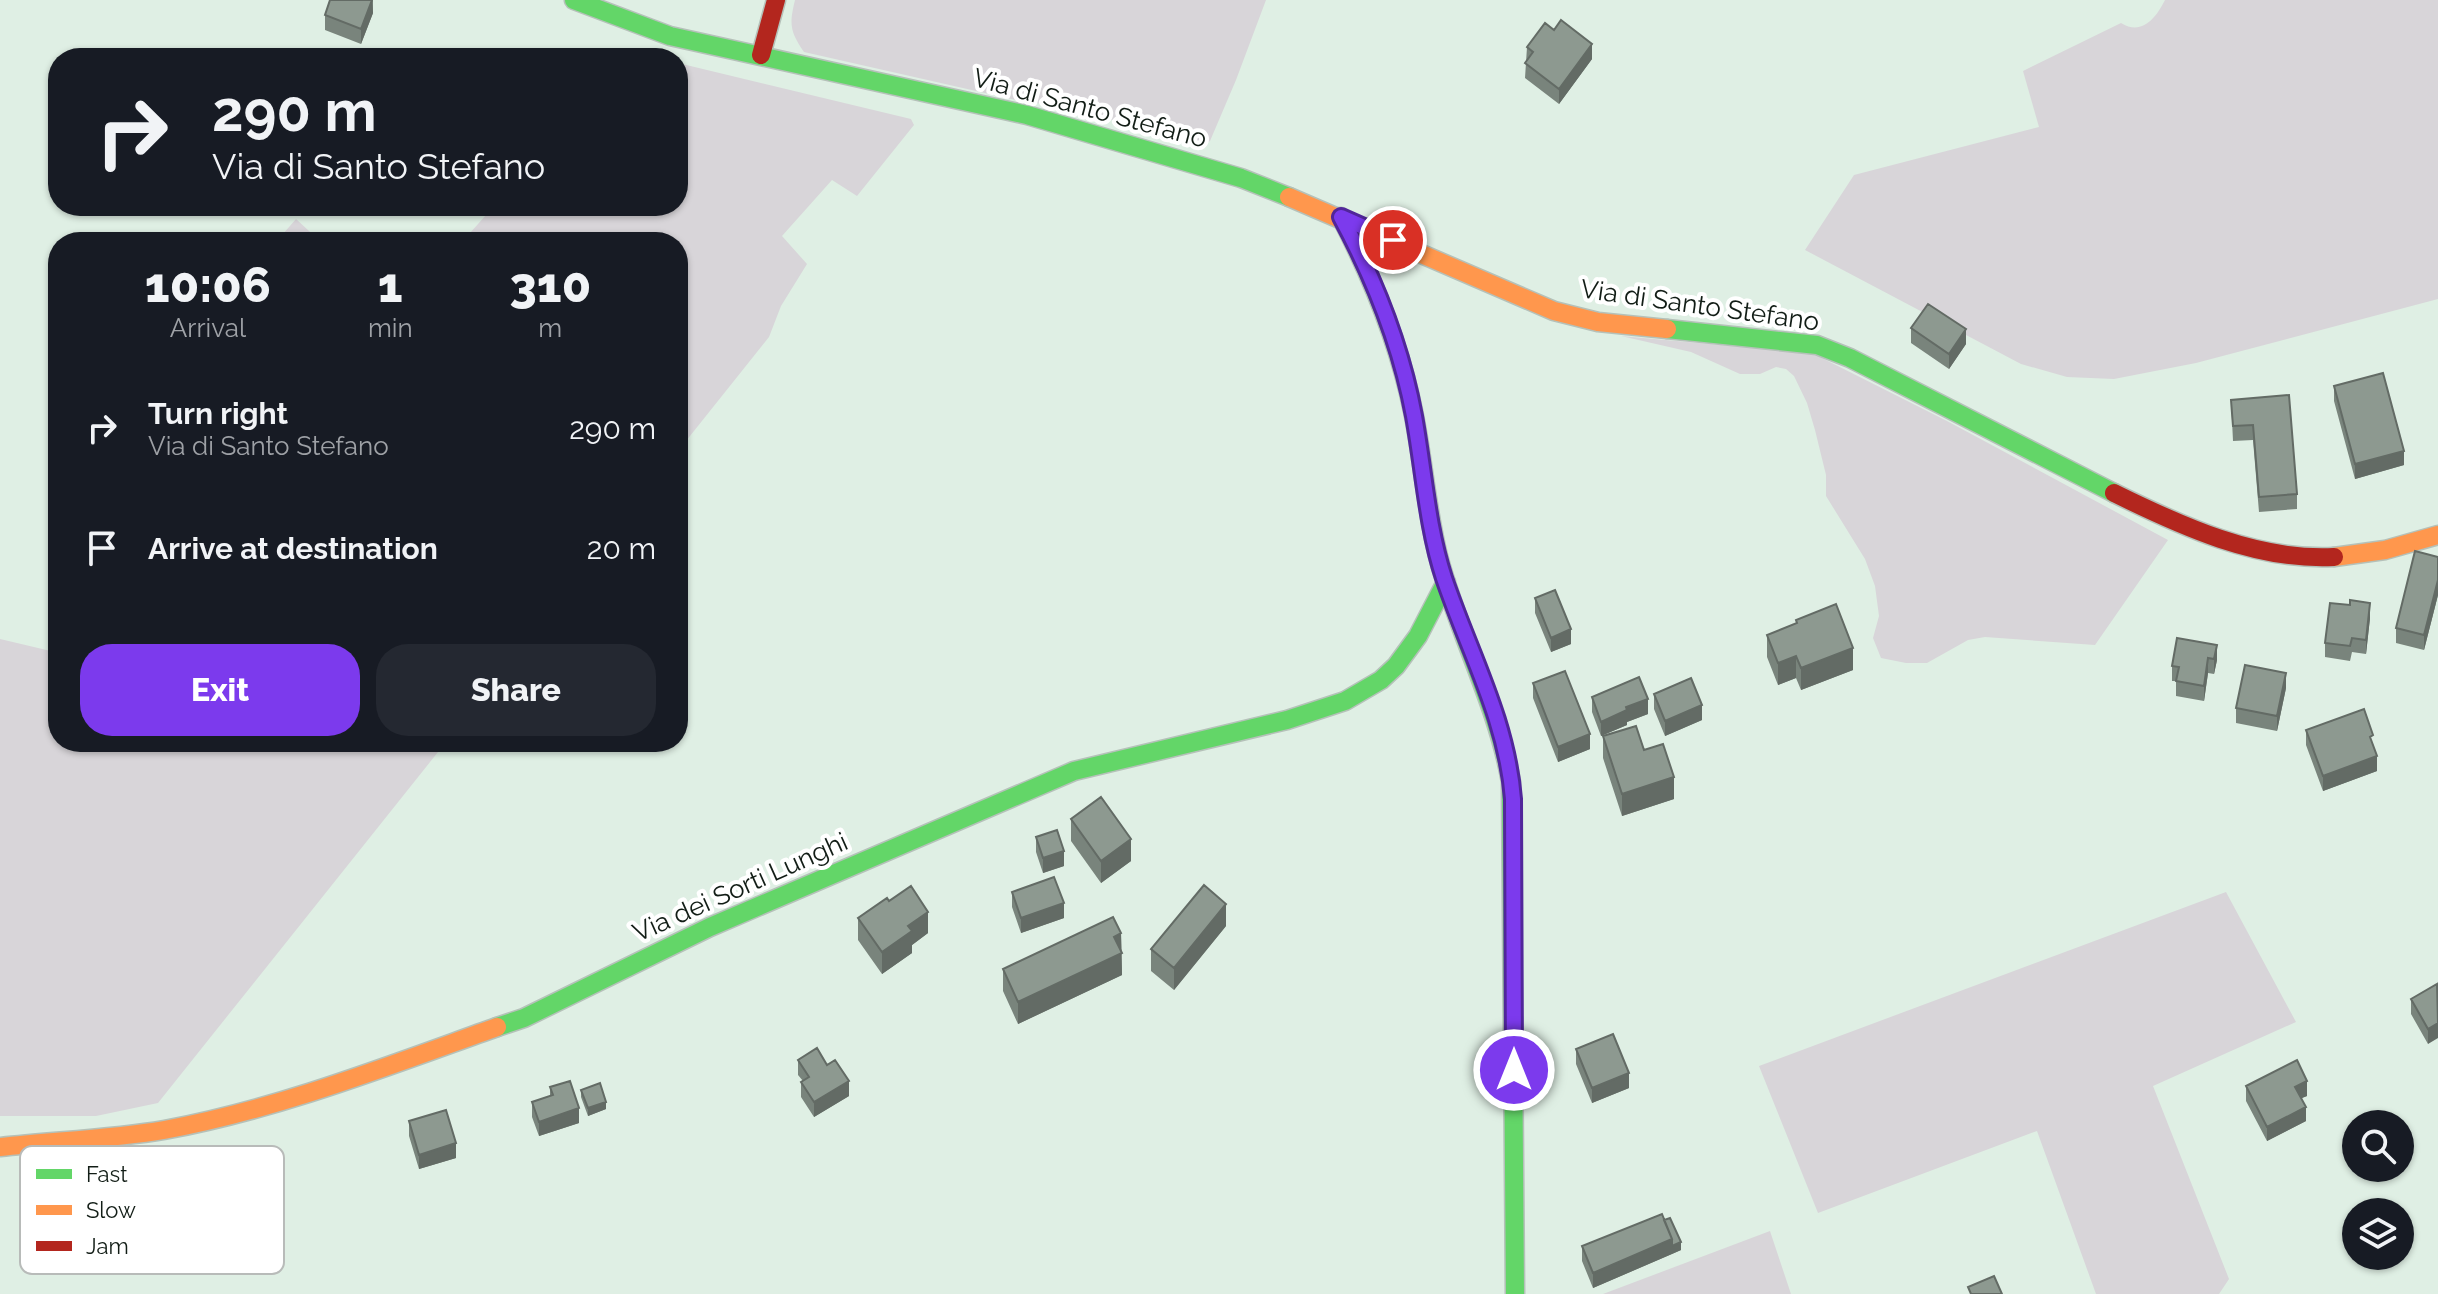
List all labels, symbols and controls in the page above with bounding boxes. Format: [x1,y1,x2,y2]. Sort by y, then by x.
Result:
street label: Via di Santo Stefano [970,62,1210,154]
text: 290 m [212,78,377,144]
icon: right [80,80,184,184]
text: Via di Santo Stefano [212,145,545,187]
pin [1359,206,1427,274]
icon: arrive [1371,218,1415,262]
text: 10:06 [145,257,271,313]
text: 1 [378,257,403,313]
text: 310 [509,257,591,313]
street label: Via di Santo Stefano [1579,273,1821,337]
text: Arrival [170,313,246,343]
text: min [368,313,413,343]
text: m [538,313,562,343]
text: Turn right [148,396,288,431]
icon: right [80,406,124,450]
text: 290 m [569,411,656,446]
text: Via di Santo Stefano [148,431,389,461]
icon: arrive [80,526,124,570]
text: Arrive at destination [148,531,438,566]
text: 20 m [587,531,656,566]
button: Exit [80,644,360,736]
button: Share [376,644,656,736]
street label: Via dei Sorti Lunghi [628,826,852,948]
position arrow [1472,1028,1556,1112]
map controls [2342,1110,2414,1270]
button: search [2342,1110,2414,1182]
legend [20,1146,284,1274]
text: Fast [86,1161,128,1187]
text: Slow [86,1197,136,1223]
button: layers [2342,1198,2414,1270]
text: Jam [86,1233,129,1259]

